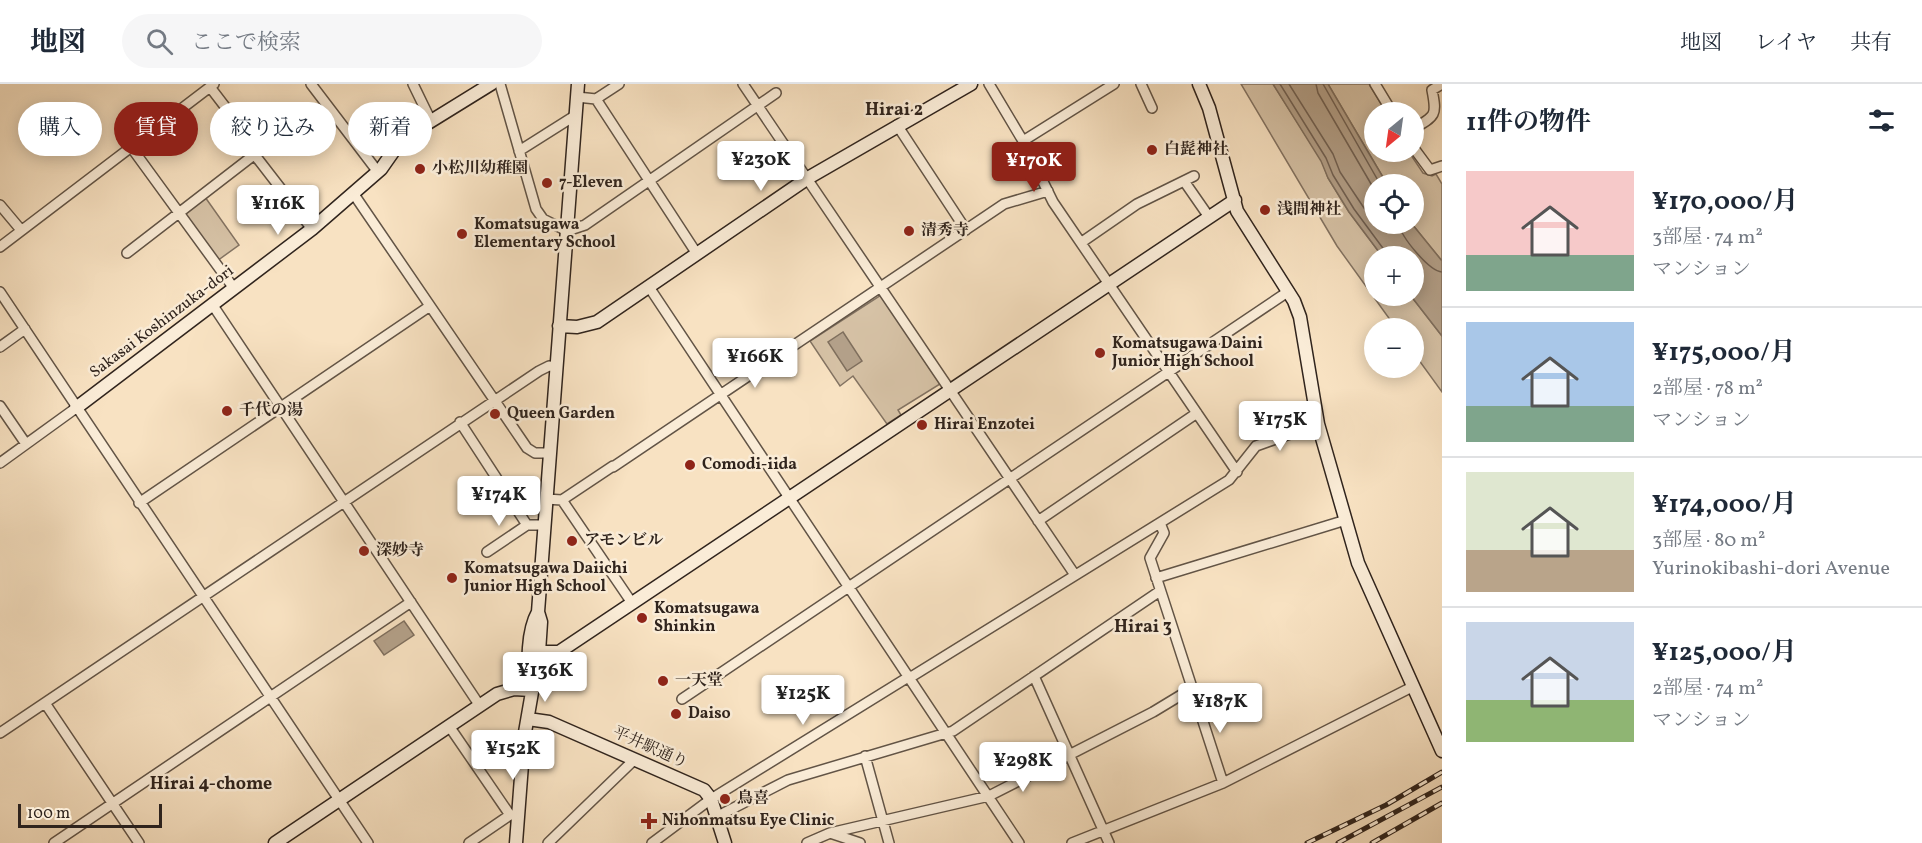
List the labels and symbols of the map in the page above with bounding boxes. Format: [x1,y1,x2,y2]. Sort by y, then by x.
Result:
district label: Hirai 2 [865,98,923,123]
north arrow [1364,102,1424,162]
place label: 白髭神社 [1164,139,1228,161]
pin: ¥230K [719,141,803,192]
pin: ¥170K [992,142,1076,193]
marker: 白髭神社 [1145,143,1159,157]
place label: 小松川幼稚園 [432,158,528,180]
marker: 小松川幼稚園 [413,162,427,176]
place label: 7-Eleven [559,172,624,194]
marker: 7-Eleven [540,176,554,190]
pin: ¥116K [236,185,320,236]
place label: 浅間神社 [1277,199,1341,221]
marker: 浅間神社 [1258,203,1272,217]
place label: Komatsugawa Elementary School [474,214,616,254]
place label: 清秀寺 [921,220,969,242]
marker: 清秀寺 [902,224,916,238]
marker: Komatsugawa Elementary School [455,227,469,241]
street label: Sakasai Koshinzuka-dori [85,260,239,384]
place label: Komatsugawa Daini Junior High School [1111,333,1263,373]
pin: ¥166K [713,338,797,389]
marker: Komatsugawa Daini Junior High School [1093,346,1107,360]
place label: 千代の湯 [239,400,303,422]
pin: ¥175K [1238,401,1322,452]
place label: Queen Garden [507,403,615,425]
marker: 千代の湯 [220,404,234,418]
marker: Queen Garden [488,407,502,421]
place label: Hirai Enzotei [934,414,1035,436]
marker: Hirai Enzotei [915,418,929,432]
place label: Comodi-iida [702,454,797,476]
marker: Comodi-iida [683,458,697,472]
pin: ¥174K [457,476,541,527]
place label: アモンビル [584,530,663,552]
marker: アモンビル [565,534,579,548]
place label: 深妙寺 [376,540,424,562]
marker: 深妙寺 [357,544,371,558]
place label: Komatsugawa Daiichi Junior High School [463,558,628,598]
marker: Komatsugawa Daiichi Junior High School [445,571,459,585]
place label: Komatsugawa Shinkin [654,598,760,638]
marker: Komatsugawa Shinkin [635,611,649,625]
district label: Hirai 3 [1114,615,1172,640]
pin: ¥136K [503,652,587,703]
place label: 一天堂 [675,670,723,692]
marker: 一天堂 [656,674,670,688]
pin: ¥125K [761,675,845,726]
pin: ¥187K [1178,683,1262,734]
place label: Daiso [688,703,731,725]
marker: Daiso [669,707,683,721]
street label: 平井駅通り [609,722,691,774]
pin: ¥152K [471,730,555,781]
pin: ¥298K [981,742,1065,793]
district label: Hirai 4-chome [150,772,272,797]
place label: 鳥喜 [737,788,769,810]
marker: 鳥喜 [718,792,732,806]
scale bar [18,801,162,828]
place label: Nihonmatsu Eye Clinic [662,810,835,832]
marker: Nihonmatsu Eye Clinic [640,812,658,830]

